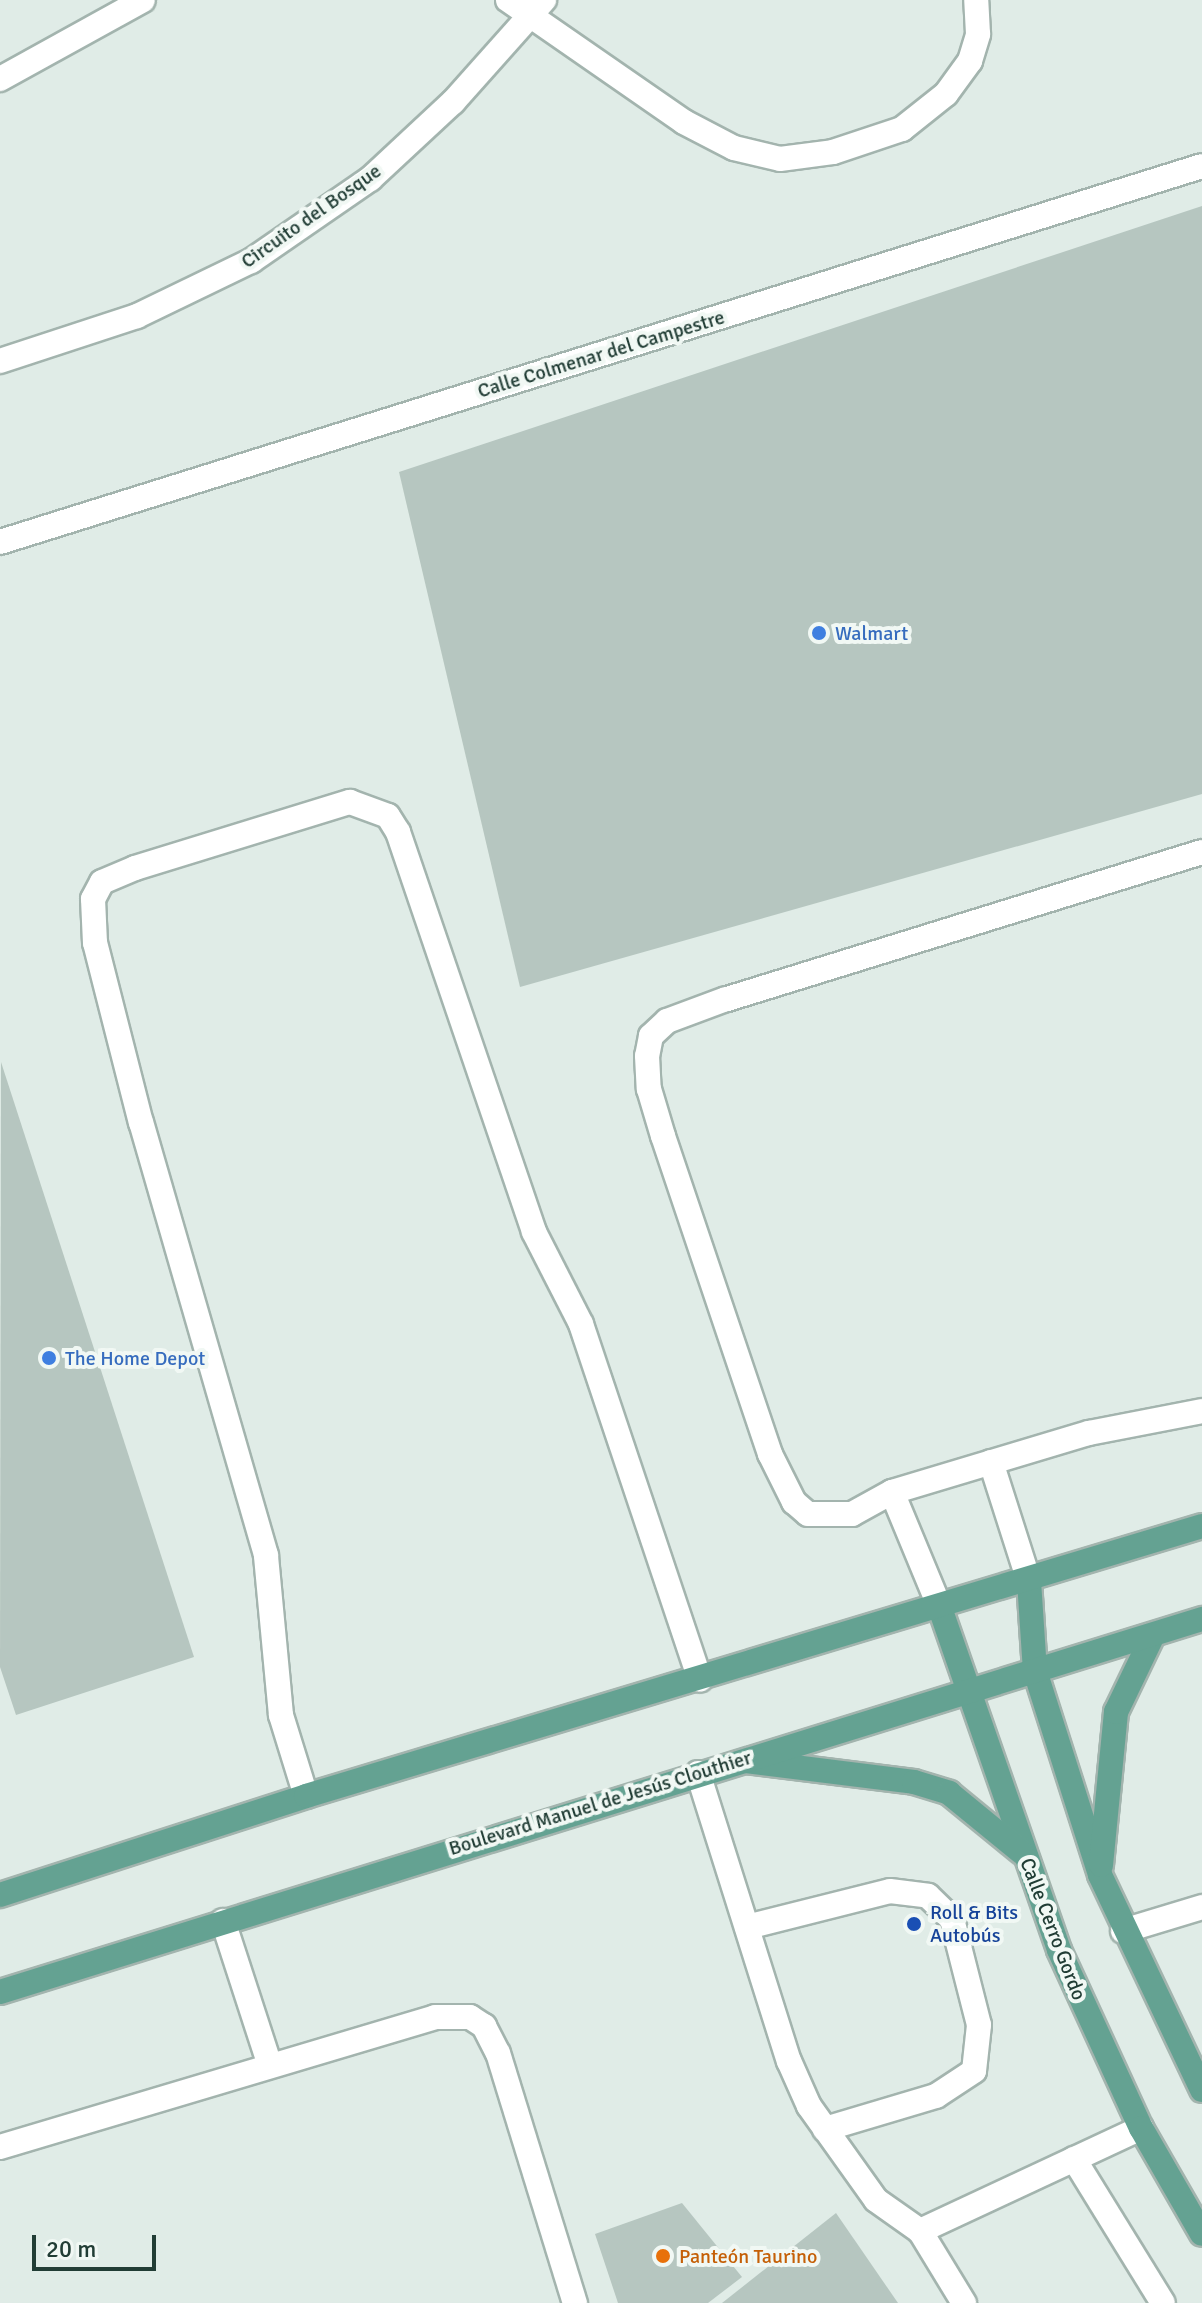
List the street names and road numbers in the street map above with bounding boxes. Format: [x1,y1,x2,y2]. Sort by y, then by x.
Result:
street label: Circuito del Bosque [236,159,386,273]
street label: Calle Colmenar del Campestre [475,305,727,403]
street label: Boulevard Manuel de Jesús Clouthier [446,1745,754,1861]
street label: Calle Cerro Gordo [1015,1855,1091,2003]

